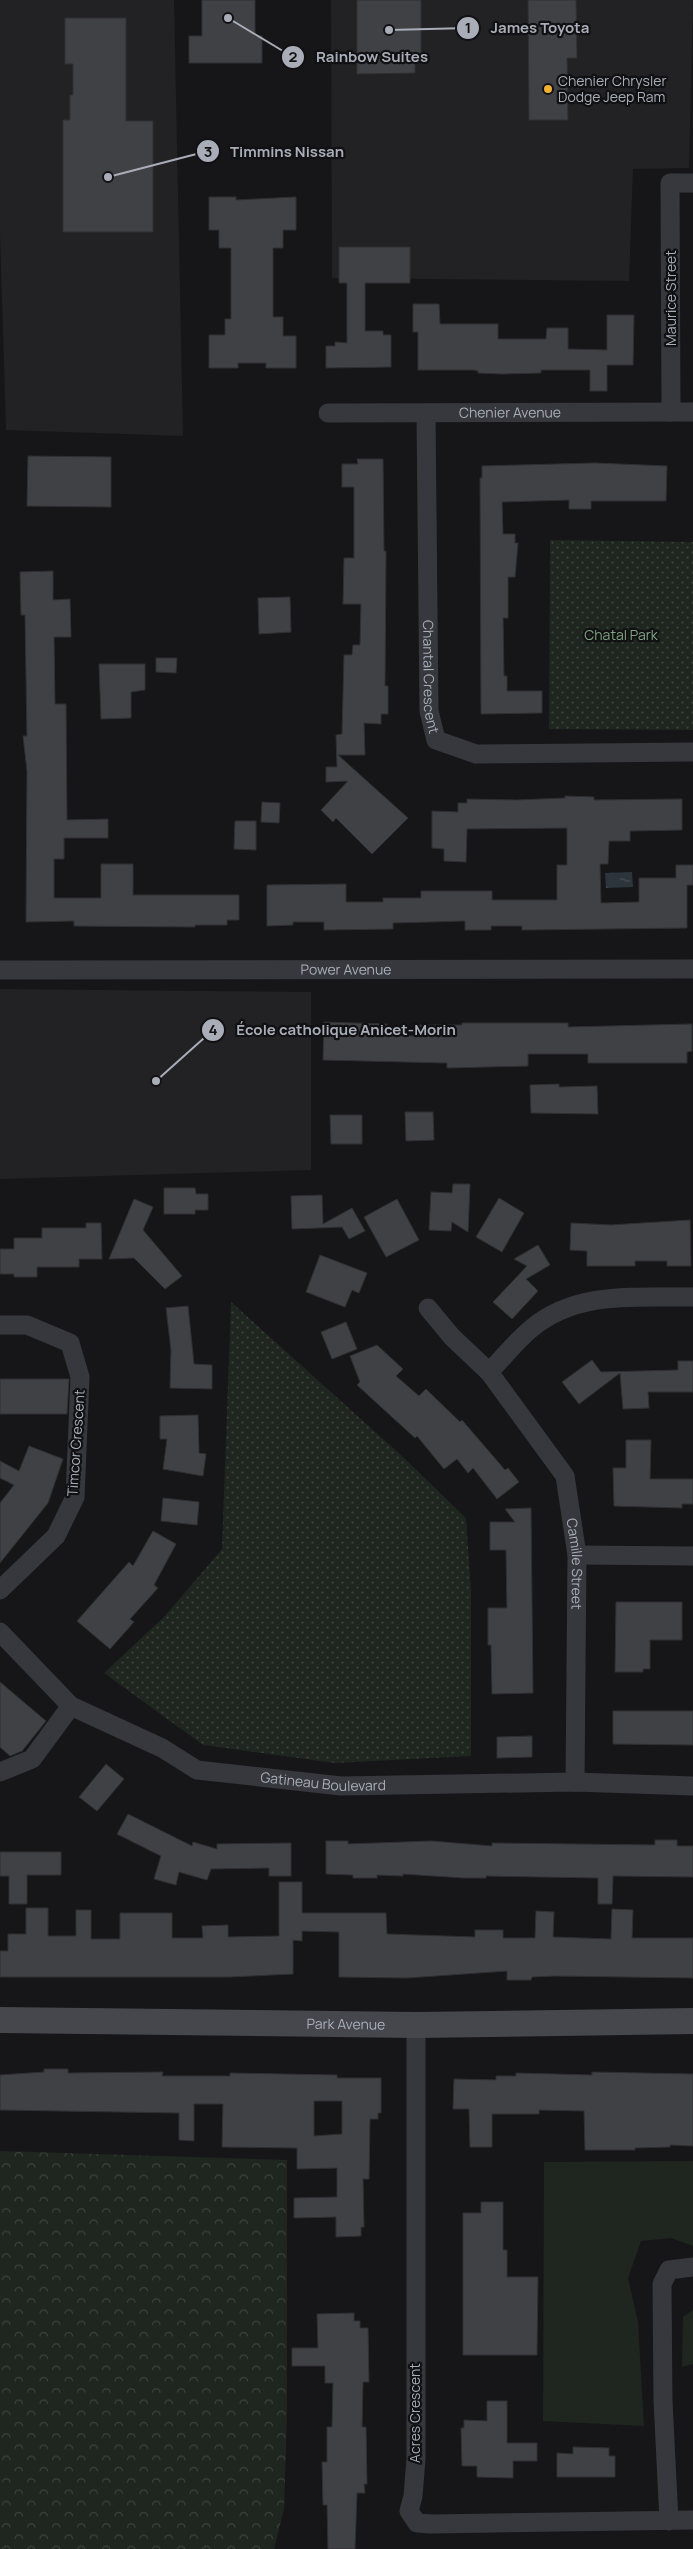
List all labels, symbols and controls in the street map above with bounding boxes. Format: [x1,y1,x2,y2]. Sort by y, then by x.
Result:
callout: James Toyota [456,13,600,43]
text: 1 [465,17,471,38]
text: James Toyota [490,17,590,38]
callout: Rainbow Suites [281,42,438,72]
text: 2 [289,46,298,67]
text: Rainbow Suites [316,46,428,67]
place label: Chenier Chrysler Dodge Jeep Ram [558,71,666,106]
marker: Chenier Chrysler Dodge Jeep Ram [542,83,554,95]
callout: Timmins Nissan [195,136,355,166]
text: 3 [204,141,212,162]
text: Timmins Nissan [230,141,344,162]
street label: Maurice Street [661,250,680,346]
street label: Chenier Avenue [459,402,561,422]
street label: Chantal Crescent [419,620,444,736]
park label: Chatal Park [584,625,659,644]
street label: Power Avenue [301,959,391,979]
callout: École catholique Anicet-Morin [201,1015,465,1045]
text: 4 [208,1019,218,1040]
text: École catholique Anicet-Morin [236,1019,456,1040]
street label: Timcor Crescent [62,1389,89,1497]
street label: Camille Street [563,1517,587,1610]
street label: Gatineau Boulevard [260,1767,386,1795]
street label: Park Avenue [307,2014,385,2034]
street label: Acres Crescent [405,2363,424,2463]

